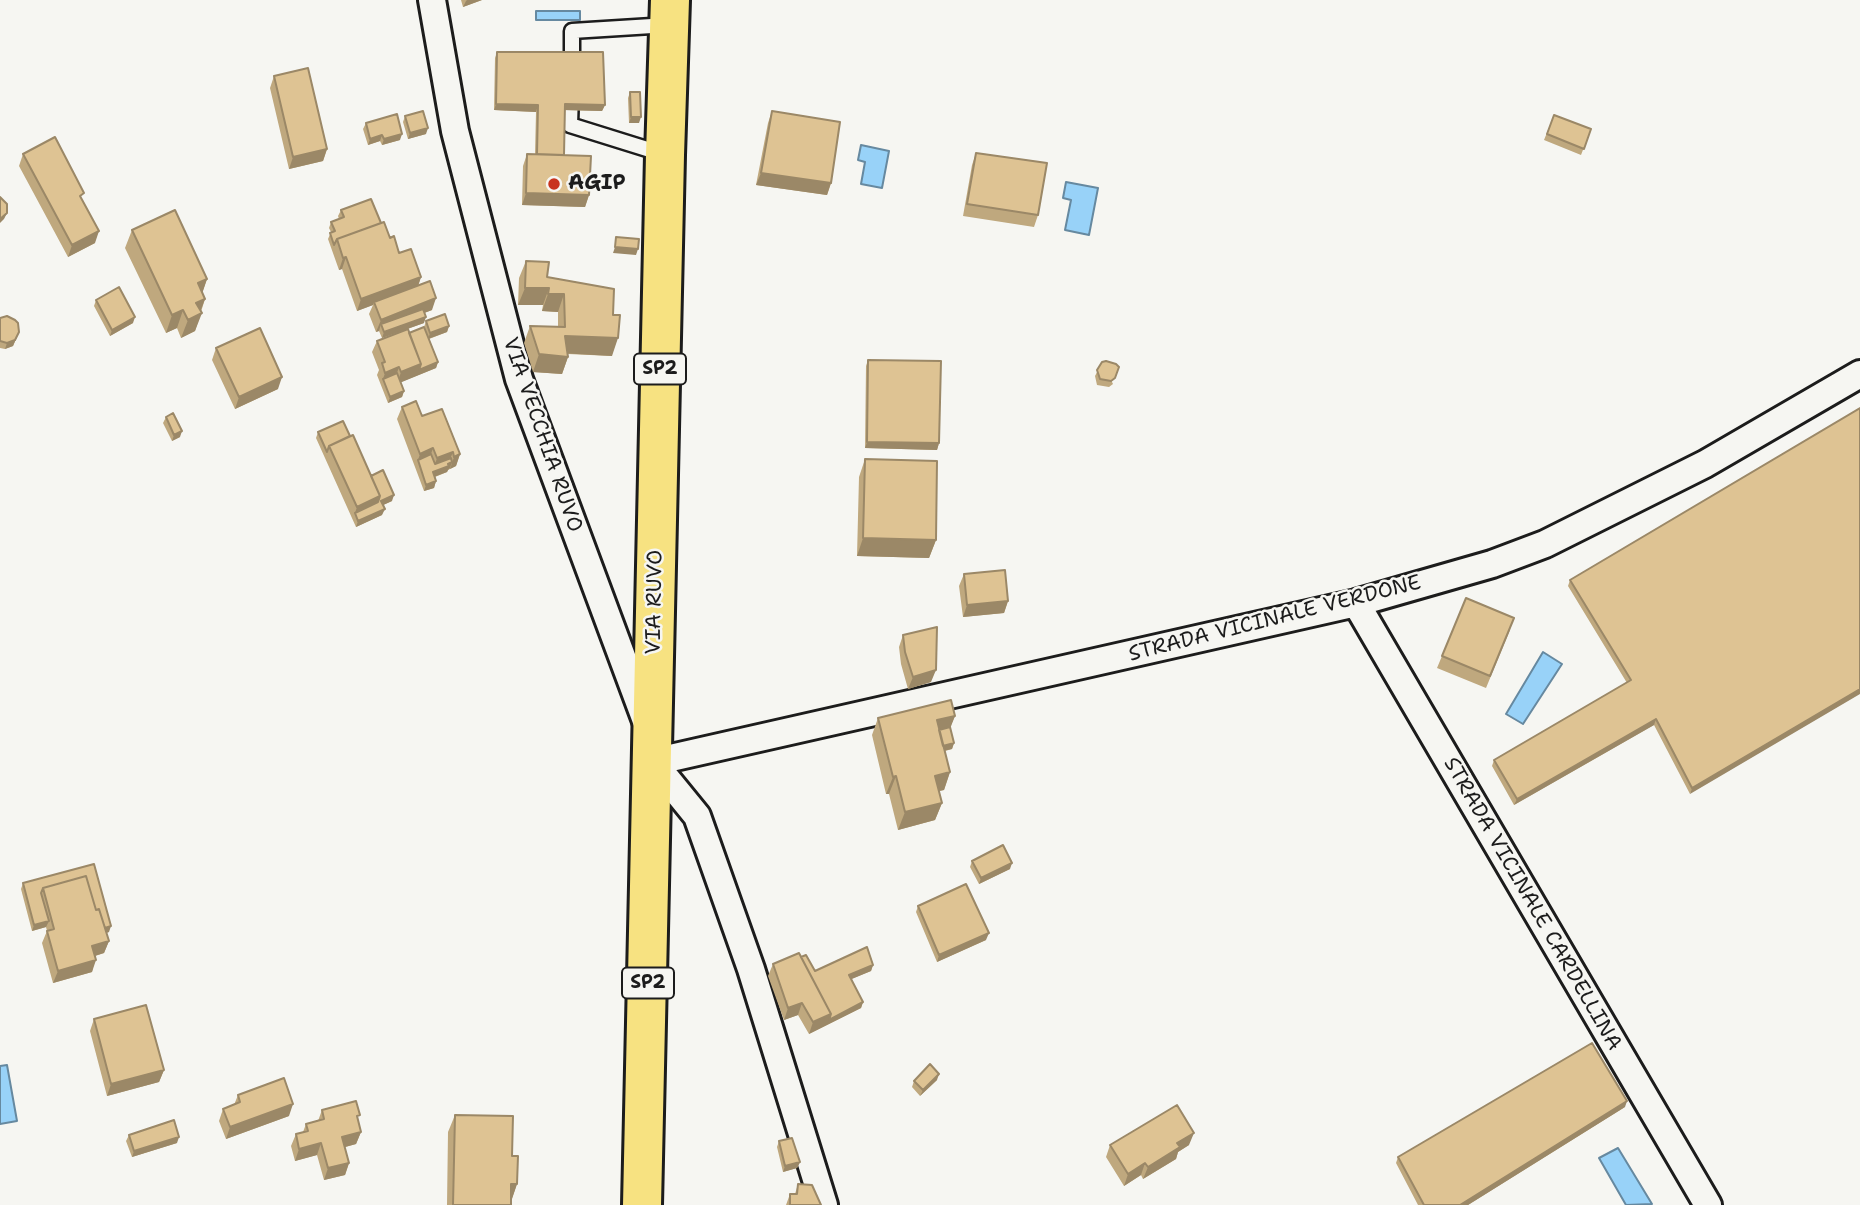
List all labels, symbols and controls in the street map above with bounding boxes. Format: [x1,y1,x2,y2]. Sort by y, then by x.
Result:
place label: AGIP [568,171,626,197]
marker: AGIP [546,176,562,192]
street label: VIA VECCHIA RUVO [497,334,587,536]
road number: SP2 [634,354,686,384]
street label: VIA RUVO [641,549,669,655]
street label: STRADA VICINALE VERDONE [1126,570,1424,668]
street label: STRADA VICINALE CARDELLINA [1437,753,1627,1055]
road number: SP2 [622,967,674,998]

